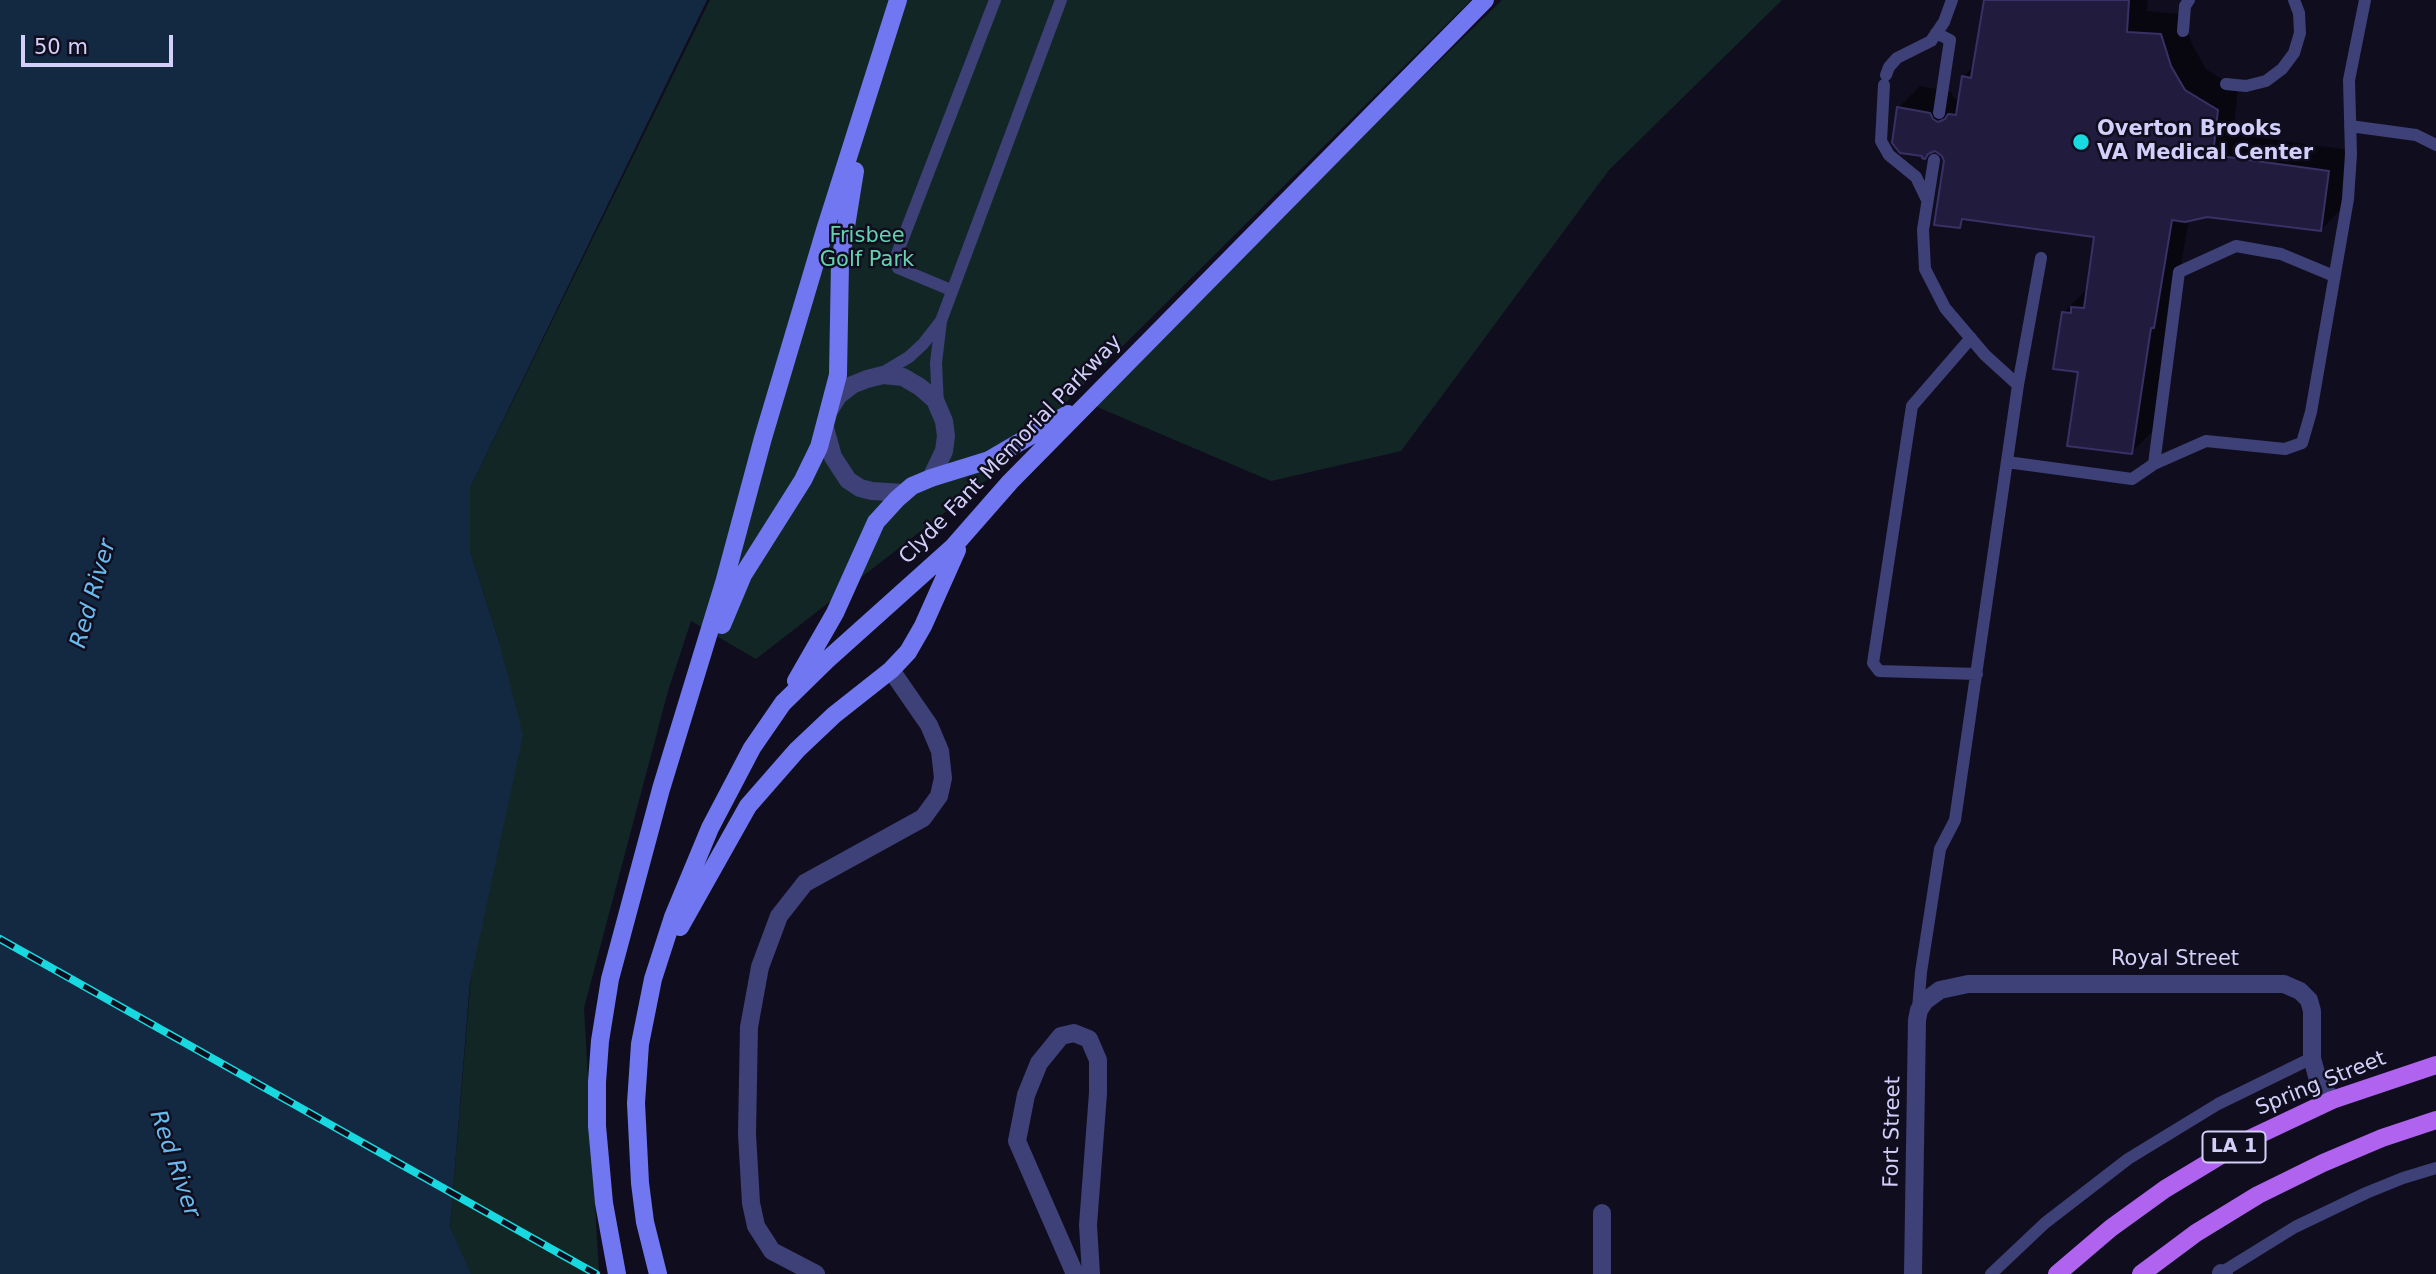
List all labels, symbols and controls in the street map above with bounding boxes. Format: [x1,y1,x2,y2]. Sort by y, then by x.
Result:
scale bar [24,21,177,65]
text: 50 m [34,35,88,59]
place label: Overton Brooks VA Medical Center [2097,117,2313,167]
marker: Overton Brooks VA Medical Center [2071,132,2091,152]
park label: Frisbee Golf Park [820,224,914,274]
street label: Clyde Fant Memorial Parkway [895,330,1127,570]
water label: Red River [65,537,123,651]
street label: Royal Street [2111,947,2239,973]
street label: Spring Street [2252,1046,2390,1122]
street label: Fort Street [1879,1076,1907,1188]
water label: Red River [143,1107,205,1221]
road number: LA 1 [2202,1132,2266,1162]

